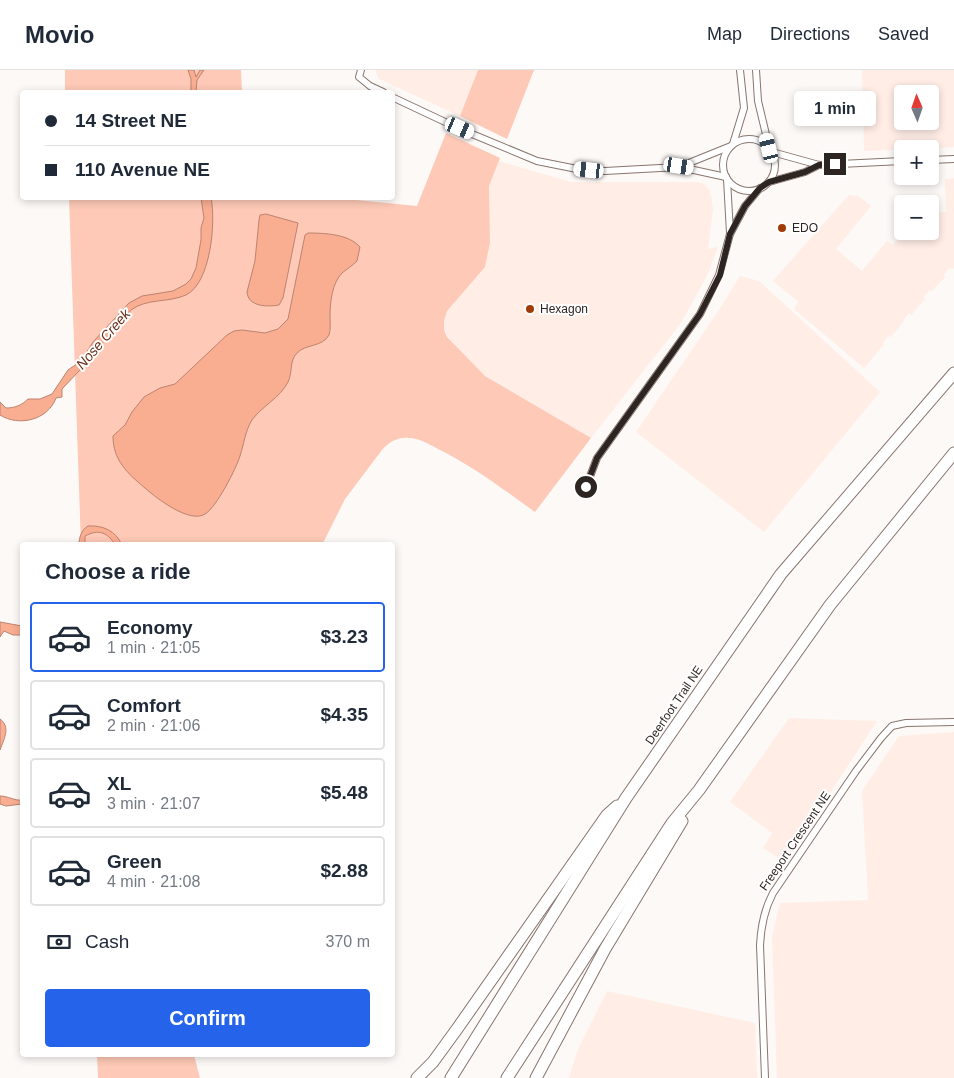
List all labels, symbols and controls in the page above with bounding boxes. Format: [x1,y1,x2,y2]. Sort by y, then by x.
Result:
text: Movio [25,21,94,48]
text: Map [707,24,742,44]
text: Directions [770,24,850,44]
text: Saved [878,24,929,44]
north arrow [894,85,939,130]
map controls [894,85,939,240]
callout: 1 min [794,92,876,126]
text: 1 min [814,100,856,117]
text: 14 Street NE [75,110,187,131]
car [443,115,476,141]
car [758,132,779,164]
button: + [894,140,939,185]
route end [824,153,846,175]
car [663,156,694,176]
text: 110 Avenue NE [75,159,210,180]
car [573,161,604,179]
button: − [894,195,939,240]
place label: EDO [792,221,818,235]
marker: EDO [776,222,788,234]
place label: Hexagon [540,302,588,316]
marker: Hexagon [524,303,536,315]
water label: Nose Creek [73,305,134,372]
route start [575,476,597,498]
text: Choose a ride [45,559,190,584]
icon: car [47,615,92,660]
text: Economy [107,617,193,638]
text: $3.23 [320,626,368,647]
text: 1 min · 21:05 [107,639,200,656]
street label: Deerfoot Trail NE [642,663,706,747]
icon: car [47,693,92,738]
text: Comfort [107,695,181,716]
text: $4.35 [320,704,368,725]
text: 2 min · 21:06 [107,717,200,734]
icon: car [47,771,92,816]
text: XL [107,773,131,794]
text: $5.48 [320,782,368,803]
street label: Freeport Crescent NE [757,789,833,893]
text: 3 min · 21:07 [107,795,200,812]
icon: car [47,849,92,894]
text: Green [107,851,162,872]
text: $2.88 [320,860,368,881]
text: 4 min · 21:08 [107,873,200,890]
icon: cash [45,928,73,956]
text: Cash [85,931,129,952]
text: 370 m [326,933,370,950]
button: Confirm [45,989,370,1047]

